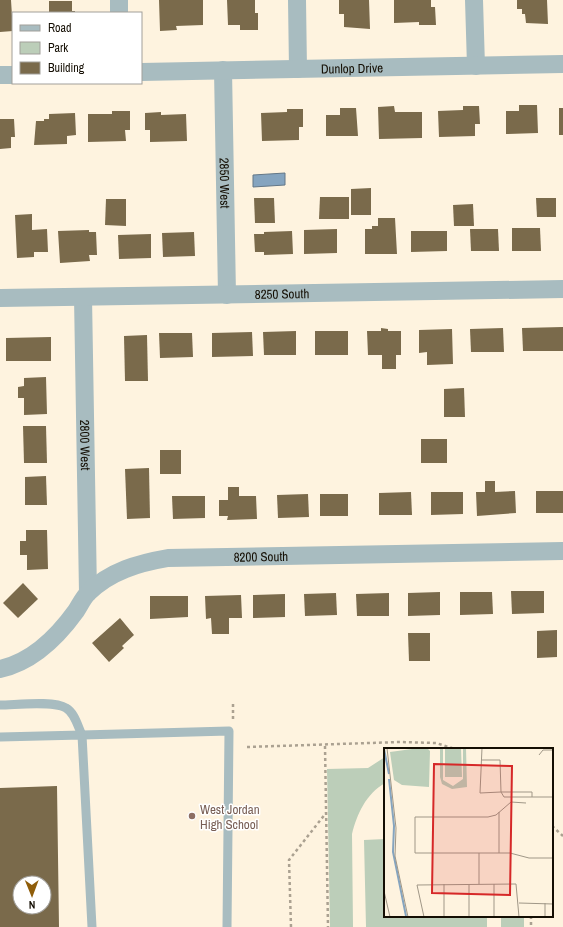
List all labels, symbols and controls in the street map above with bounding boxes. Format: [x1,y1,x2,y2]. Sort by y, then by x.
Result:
legend [12,12,142,84]
text: Road [48,20,72,36]
text: Park [48,40,68,56]
street label: Dunlop Drive [321,59,383,78]
text: Building [48,60,85,76]
street label: 2850 West [216,157,233,209]
street label: 8250 South [255,285,309,303]
street label: 2800 West [76,419,94,471]
street label: 8200 South [233,548,288,566]
inset map [384,748,553,917]
place label: West Jordan High School [200,801,260,833]
marker: West Jordan High School [187,811,197,821]
north arrow [12,875,52,915]
text: N [29,898,36,912]

